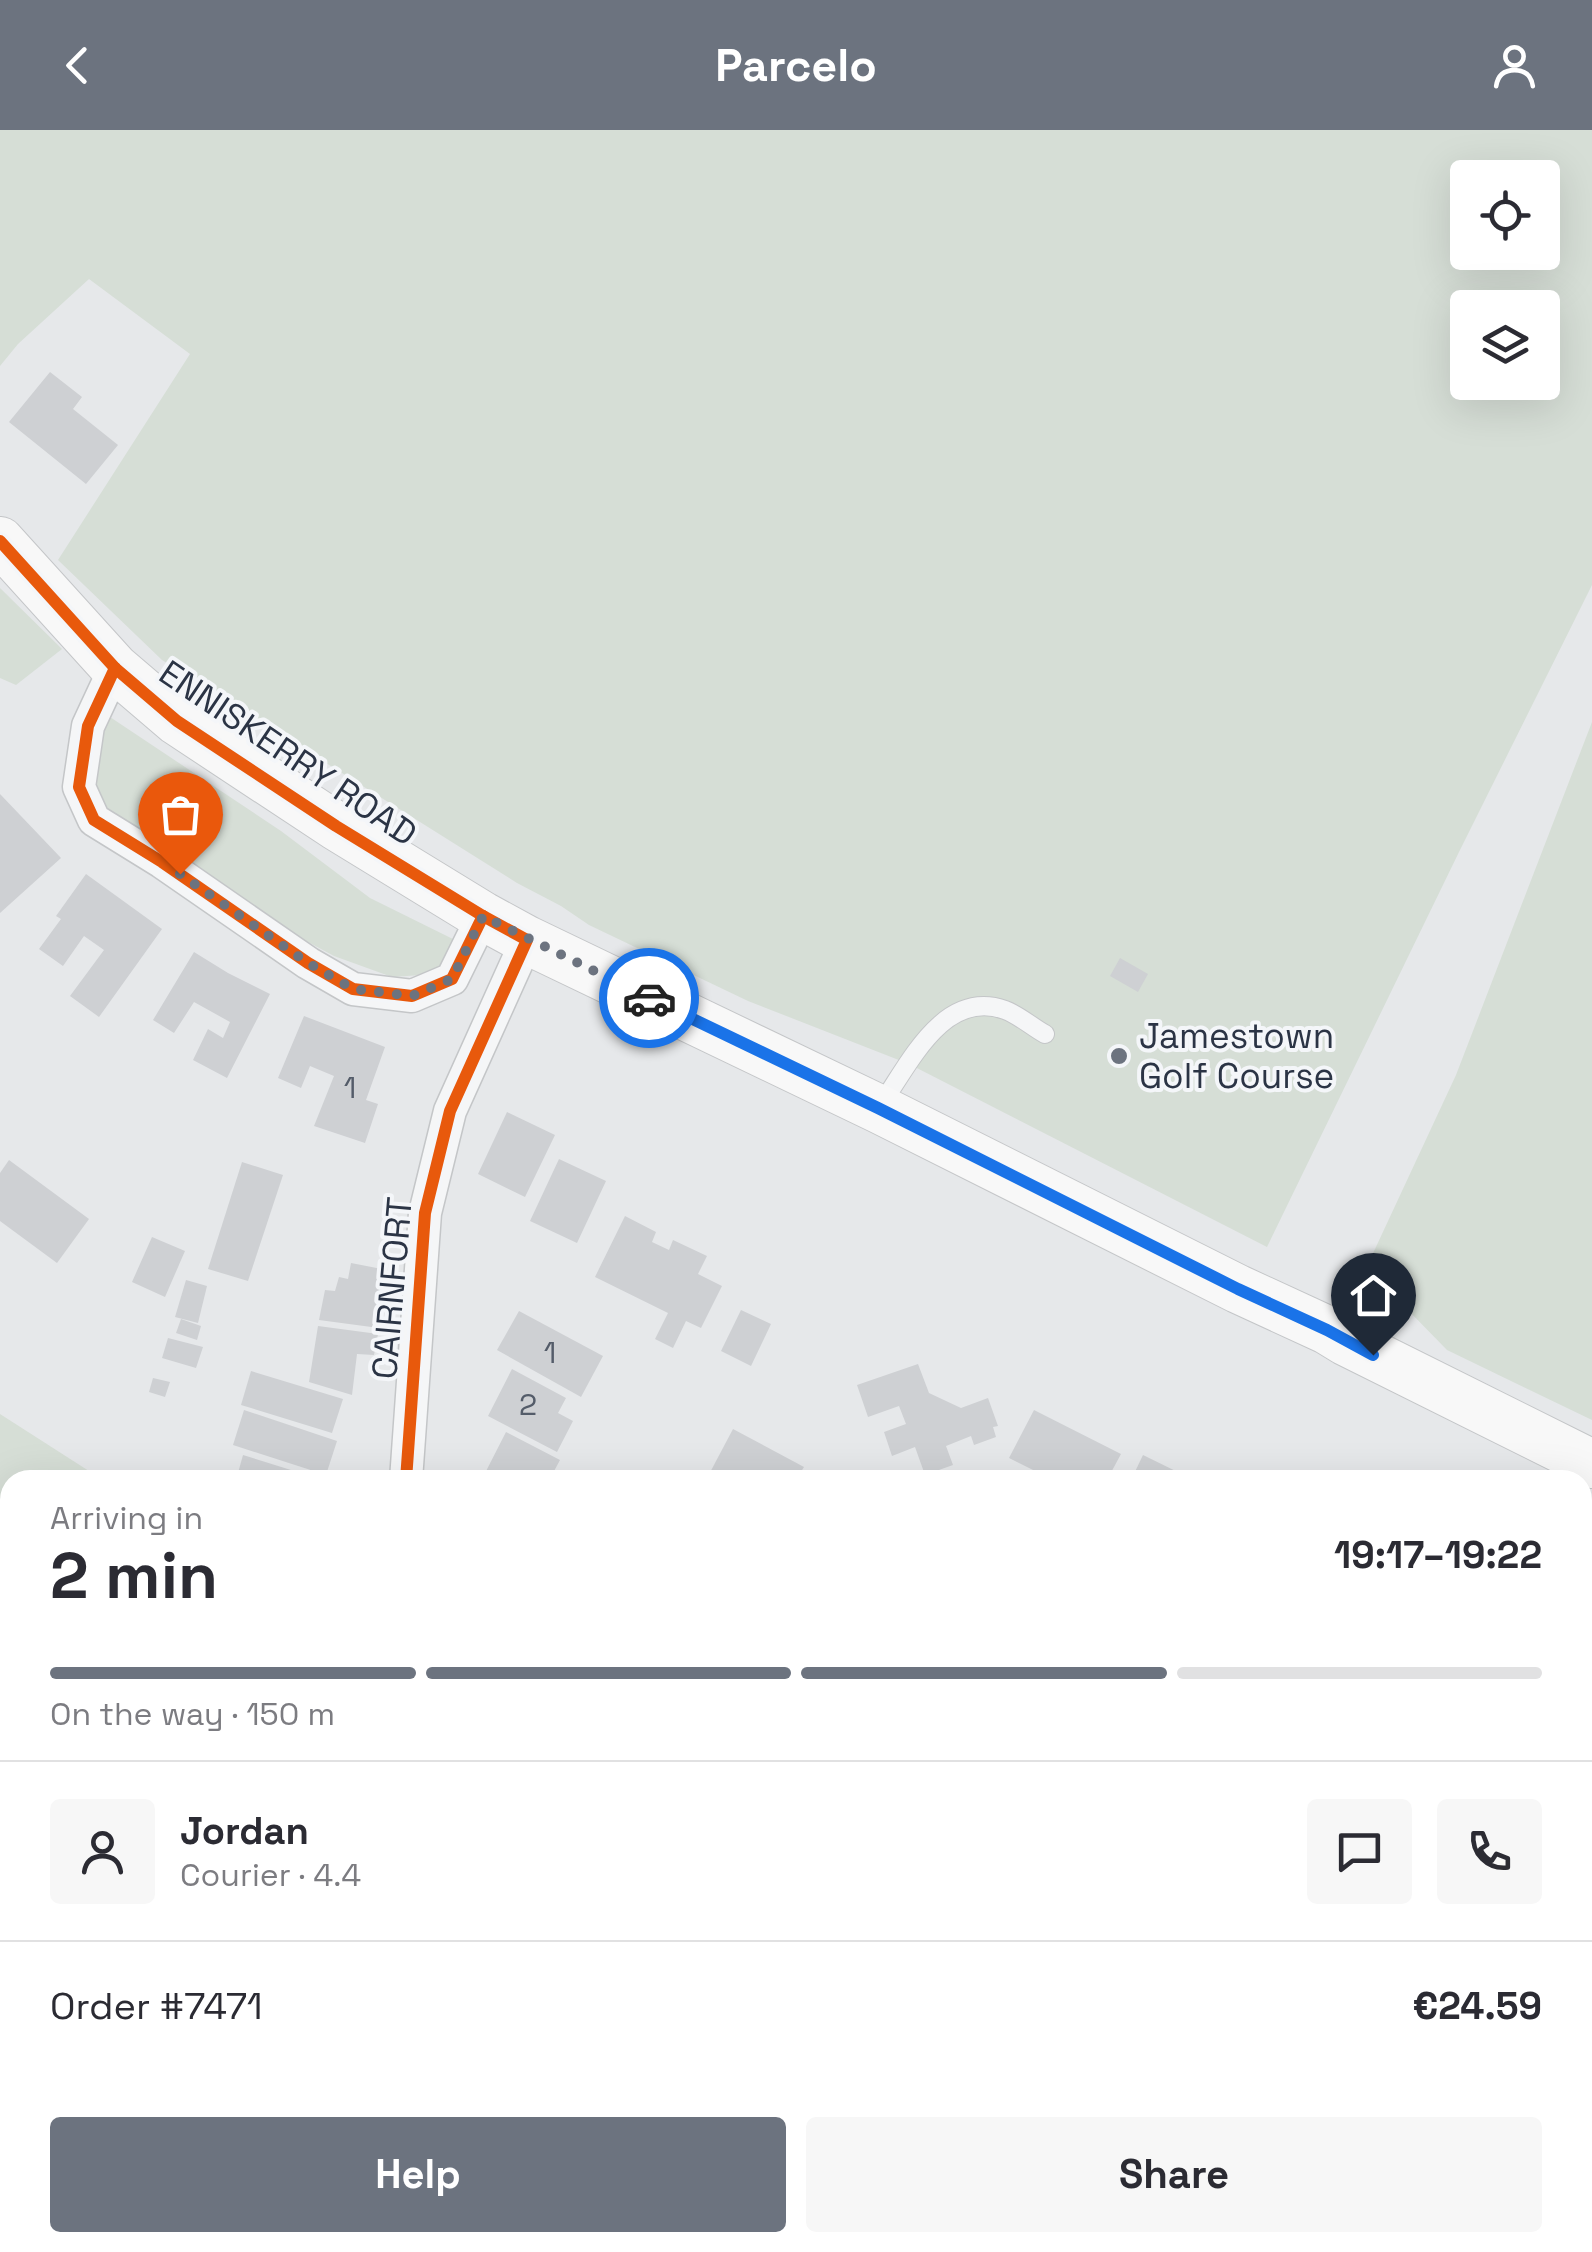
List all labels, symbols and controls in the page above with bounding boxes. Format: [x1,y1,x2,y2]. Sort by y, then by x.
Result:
text: Parcelo [715,37,877,94]
icon: back [50,38,105,93]
icon: person [1487,38,1542,93]
map controls [1450,160,1560,400]
button: locate [1450,160,1560,270]
button: layers [1450,290,1560,400]
street label: ENNISKERRY ROAD [151,651,425,855]
pin [138,772,223,875]
icon: bag [153,787,208,842]
courier [599,948,699,1048]
icon: car [622,971,677,1026]
place label: Jamestown Golf Course [1139,1014,1334,1098]
marker: Jamestown Golf Course [1108,1045,1130,1067]
house number: 1 [344,1068,356,1107]
street label: CAIRNFORT [362,1195,422,1381]
pin [1331,1253,1416,1356]
icon: home [1346,1268,1401,1323]
house number: 1 [544,1333,556,1372]
house number: 2 [519,1385,537,1424]
text: Arriving in [50,1498,203,1538]
text: 19:17–19:22 [1334,1531,1542,1579]
text: 2 min [50,1534,218,1617]
text: On the way · 150 m [50,1694,335,1734]
button: person [50,1799,155,1904]
button: chat [1307,1799,1412,1904]
button: phone [1437,1799,1542,1904]
text: Jordan [180,1807,309,1855]
text: Courier · 4.4 [180,1855,361,1895]
text: Order #7471 [50,1982,263,2030]
text: €24.59 [1412,1982,1542,2030]
button: Help [50,2117,786,2232]
button: Share [806,2117,1542,2232]

